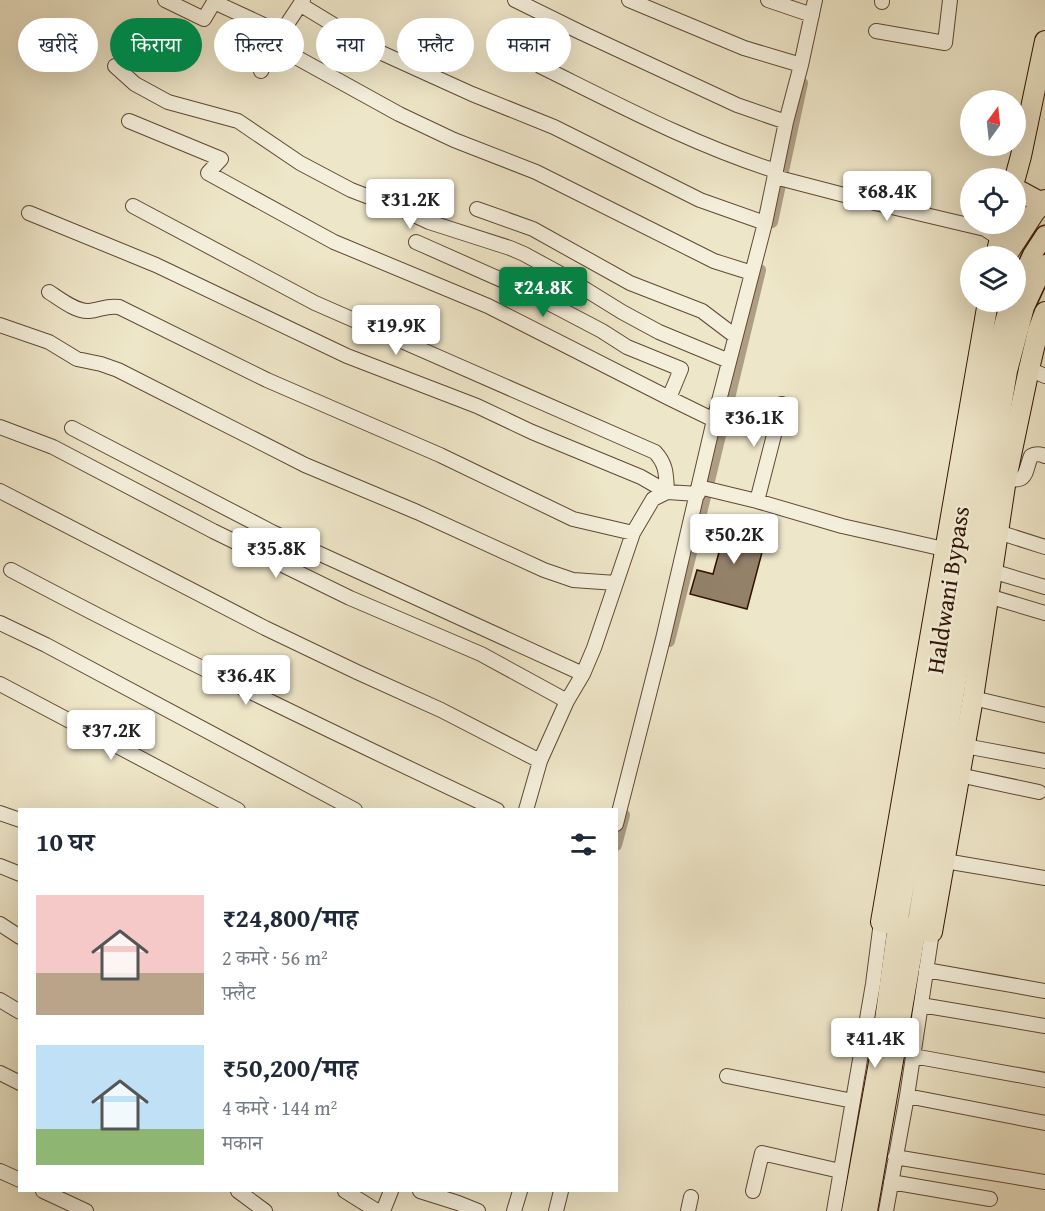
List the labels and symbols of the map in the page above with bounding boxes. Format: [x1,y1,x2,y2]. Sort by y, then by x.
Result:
north arrow [960,90,1026,156]
pin: ₹68.4K [838,171,936,222]
pin: ₹31.2K [361,179,459,230]
pin: ₹24.8K [494,267,592,318]
pin: ₹19.9K [347,305,445,356]
pin: ₹36.1K [705,397,803,448]
street label: Haldwani Bypass [917,504,978,676]
pin: ₹50.2K [685,514,783,565]
pin: ₹35.8K [227,528,325,579]
pin: ₹36.4K [197,655,295,706]
pin: ₹37.2K [62,710,160,761]
pin: ₹41.4K [826,1018,924,1069]

